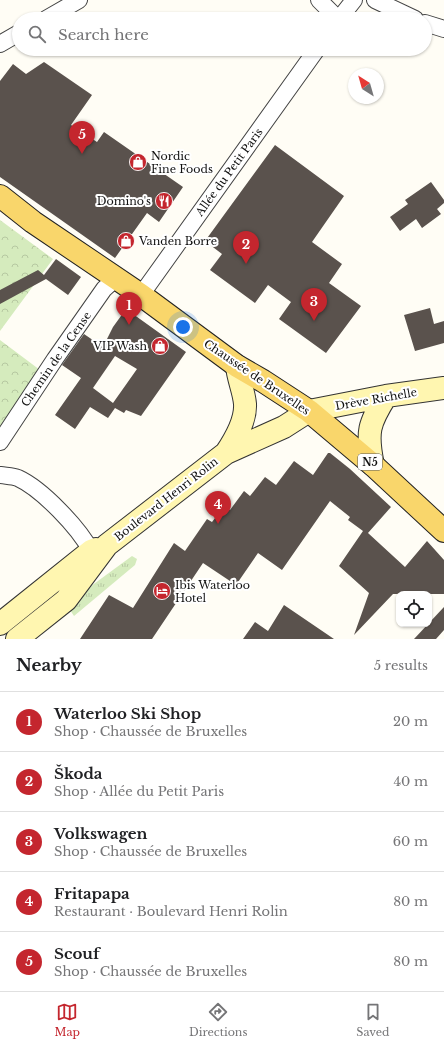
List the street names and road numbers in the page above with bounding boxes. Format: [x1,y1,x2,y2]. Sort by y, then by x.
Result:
street label: Allée du Petit Paris [192,125,266,220]
street label: Chemin de la Cense [18,309,94,409]
street label: Chaussée de Bruxelles [201,336,313,418]
street label: Drève Richelle [334,385,418,413]
street label: Boulevard Henri Rolin [111,454,221,544]
road number: N5 [358,454,382,470]

